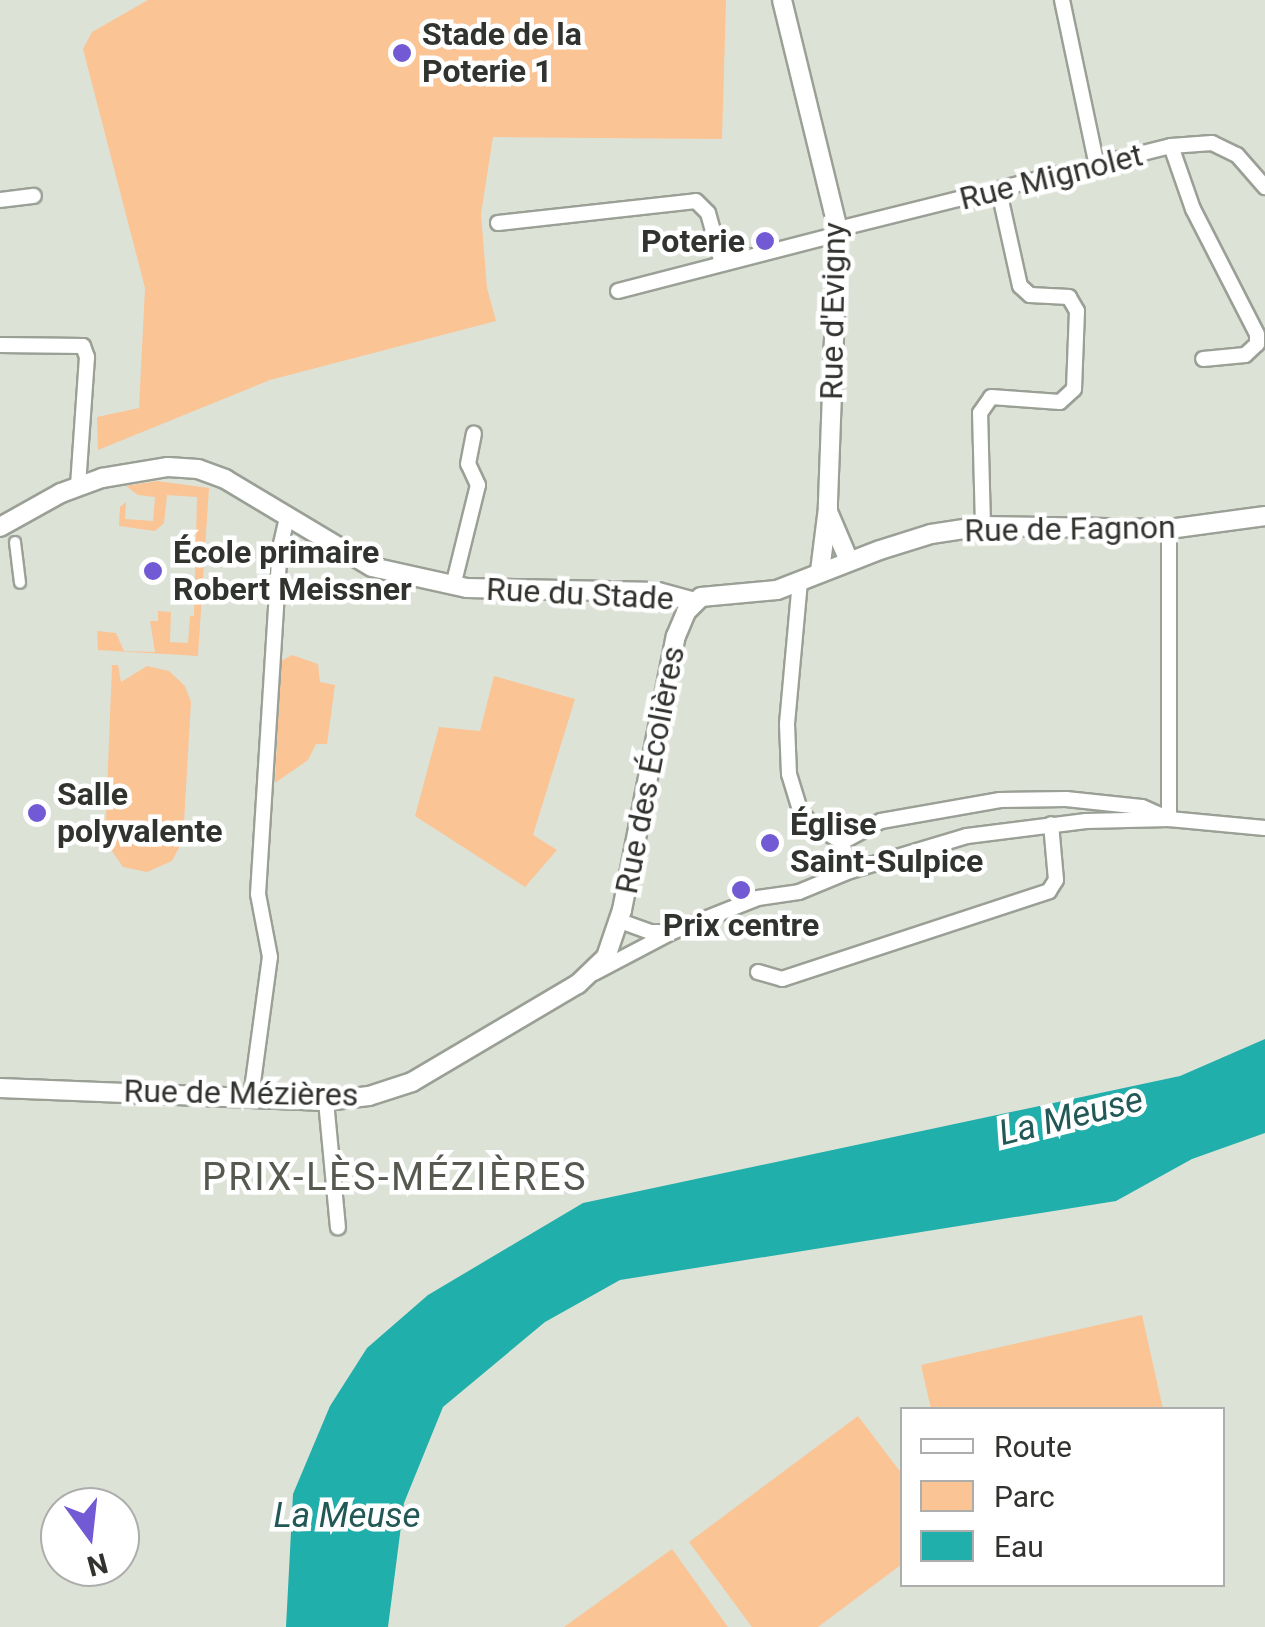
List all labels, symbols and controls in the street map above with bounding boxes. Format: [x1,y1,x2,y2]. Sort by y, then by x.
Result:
place label: Stade de la Poterie 1 [422,16,582,91]
marker: Stade de la Poterie 1 [391,42,413,64]
street label: Rue Mignolet [956,136,1146,218]
place label: Poterie [641,222,745,260]
street label: Rue d'Evigny [812,222,854,400]
marker: Poterie [754,230,776,252]
street label: Rue de Fagnon [964,508,1176,550]
place label: École primaire Robert Meissner [173,534,412,609]
marker: École primaire Robert Meissner [142,560,164,582]
street label: Rue du Stade [485,570,675,618]
street label: Rue des Écolières [607,643,693,897]
place label: Salle polyvalente [57,776,223,851]
marker: Salle polyvalente [26,802,48,824]
place label: Église Saint-Sulpice [790,806,983,881]
marker: Église Saint-Sulpice [759,832,781,854]
marker: Prix centre [730,879,752,901]
place label: Prix centre [663,906,819,944]
street label: Rue de Mézières [123,1072,359,1114]
water label: La Meuse [995,1079,1147,1155]
district label: PRIX-LÈS-MÉZIÈRES [202,1155,588,1201]
legend [900,1407,1225,1587]
text: Route [994,1429,1072,1464]
text: Parc [994,1479,1055,1514]
north arrow [40,1487,140,1587]
water label: La Meuse [273,1495,421,1537]
text: Eau [994,1529,1044,1564]
text: N [84,1546,111,1583]

